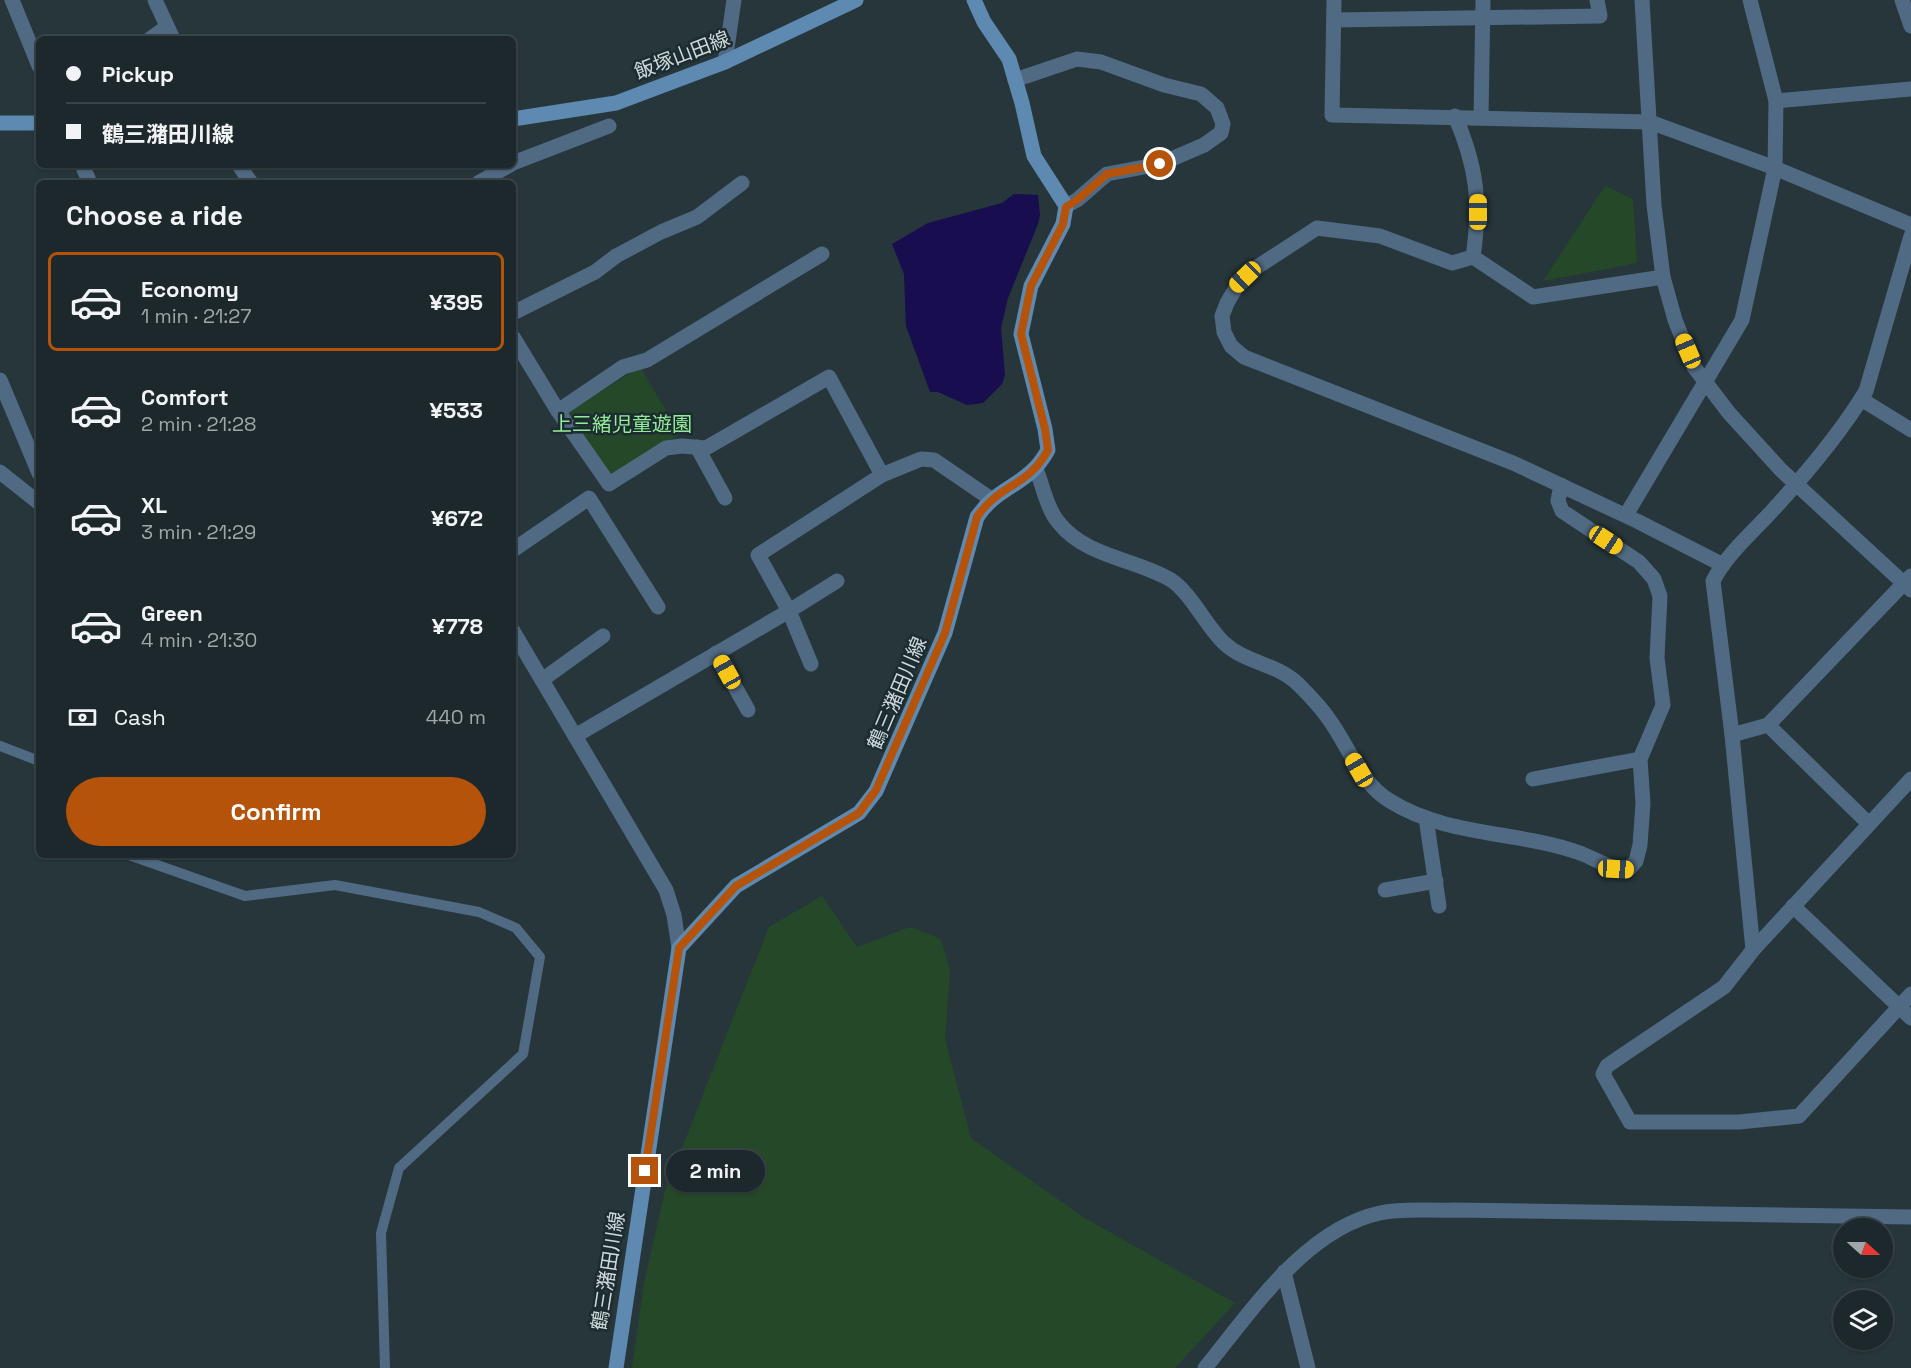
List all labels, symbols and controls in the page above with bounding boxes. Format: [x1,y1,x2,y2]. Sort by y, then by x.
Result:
street label: 飯塚山田線 [631,25,733,85]
text: Pickup [102,60,174,88]
text: 鶴三潴田川線 [102,120,234,148]
route start [1146,150,1173,177]
car [1469,194,1487,230]
text: Choose a ride [66,198,243,233]
car [1226,258,1264,296]
icon: car [69,275,123,329]
text: Economy [141,275,239,303]
text: ¥395 [429,288,483,316]
text: 1 min · 21:27 [141,303,252,329]
car [1673,331,1703,371]
icon: car [69,383,123,437]
text: Comfort [141,383,229,411]
text: ¥533 [429,396,483,424]
text: 2 min · 21:28 [141,411,257,437]
park label: 上三緒児童遊園 [552,411,692,437]
icon: car [69,491,123,545]
text: XL [141,491,167,519]
text: ¥672 [431,504,483,532]
text: 3 min · 21:29 [141,519,256,545]
car [1586,523,1626,557]
icon: car [69,599,123,653]
text: Green [141,599,203,627]
text: ¥778 [432,612,483,640]
text: 4 min · 21:30 [141,627,257,653]
street label: 鶴三潴田川線 [862,633,932,753]
car [710,652,744,692]
icon: cash [66,701,99,734]
text: Cash [114,703,166,731]
text: 440 m [426,704,486,730]
car [1342,750,1376,790]
button: Confirm [66,777,486,846]
car [1598,859,1634,879]
callout: 2 min [666,1150,765,1192]
route end [631,1157,658,1184]
text: 2 min [690,1158,741,1184]
street label: 鶴三潴田川線 [586,1210,630,1332]
north arrow [1833,1218,1893,1278]
map controls [1833,1218,1893,1350]
button: layers [1833,1290,1893,1350]

